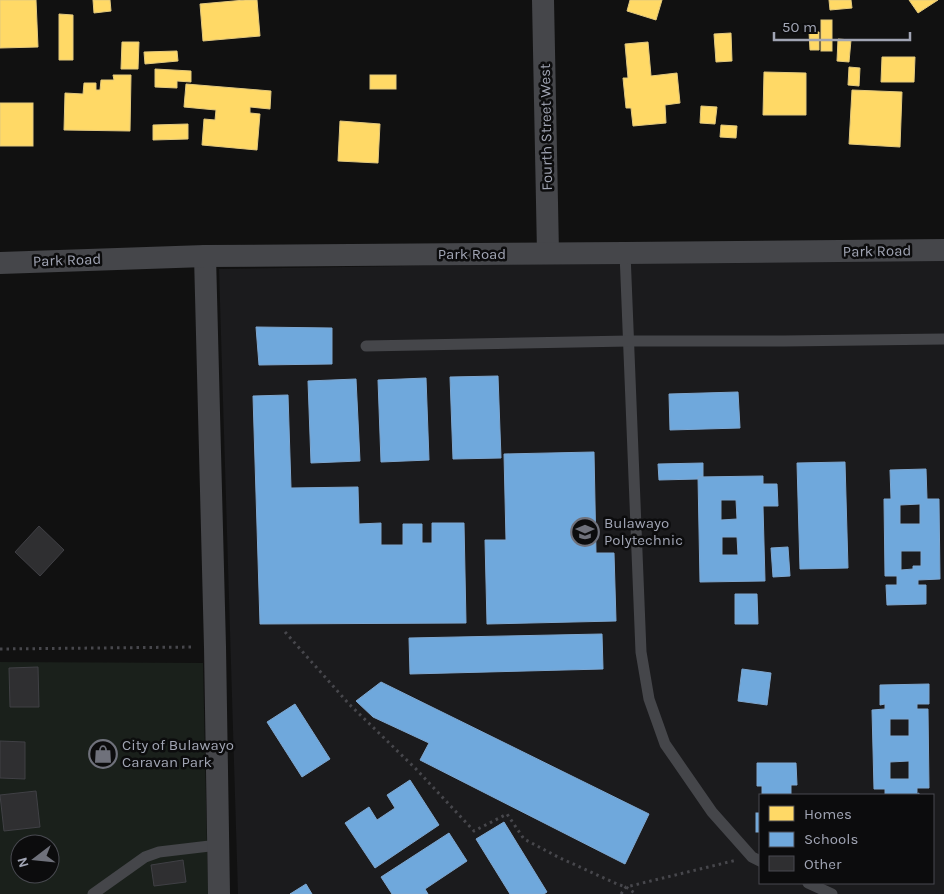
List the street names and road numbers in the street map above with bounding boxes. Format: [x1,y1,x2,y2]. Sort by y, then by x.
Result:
street label: Fourth Street West [536,63,556,191]
street label: Park Road [843,241,911,261]
street label: Park Road [438,245,506,263]
street label: Park Road [32,250,102,270]

